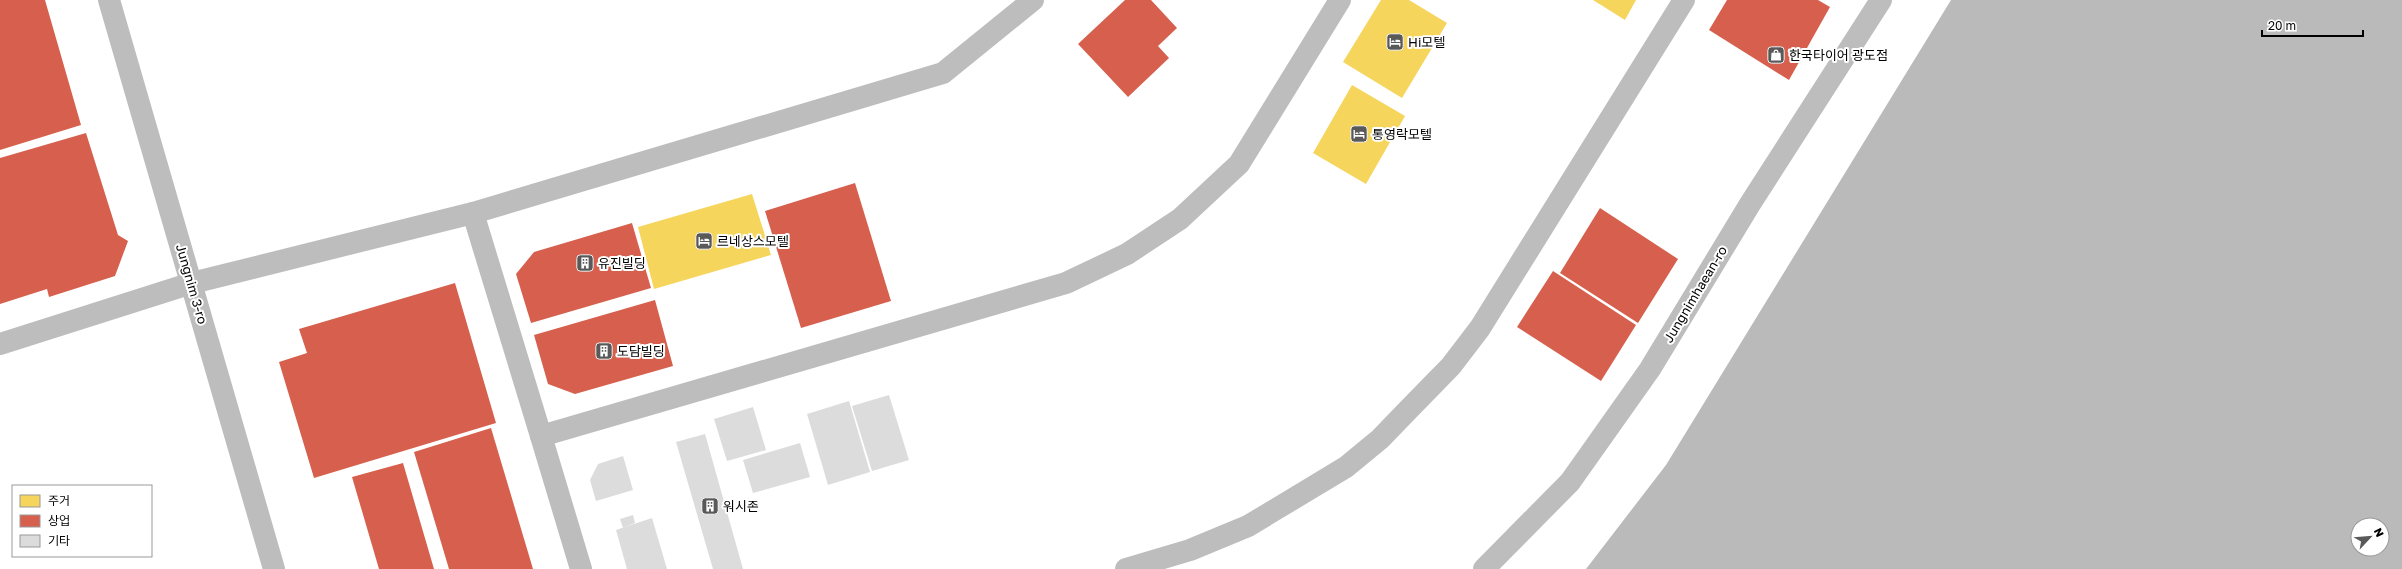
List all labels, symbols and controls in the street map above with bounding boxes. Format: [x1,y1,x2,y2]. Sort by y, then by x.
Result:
scale bar [2262,12,2363,38]
text: 20 m [2268,18,2296,33]
hotel icon: Hi모텔 [1385,32,1405,52]
place label: Hi모텔 [1408,34,1445,50]
shop icon: 한국타이어 광도점 [1766,45,1786,65]
place label: 한국타이어 광도점 [1789,47,1888,63]
hotel icon: 통영락모텔 [1349,124,1369,144]
place label: 통영락모텔 [1372,126,1432,142]
hotel icon: 르네상스모텔 [694,231,714,251]
place label: 르네상스모텔 [717,233,789,249]
street label: Jungnim 3-ro [173,242,211,326]
street label: Jungnimhaean-ro [1660,243,1730,345]
building icon: 유진빌딩 [575,253,595,273]
place label: 유진빌딩 [598,255,646,271]
building icon: 도담빌딩 [594,341,614,361]
place label: 도담빌딩 [617,343,665,359]
legend [12,485,152,557]
text: 주거 [48,493,70,508]
building icon: 워시존 [700,496,720,516]
place label: 워시존 [723,498,759,514]
text: 상업 [48,513,70,528]
north arrow [2350,517,2390,557]
text: N [2372,526,2387,539]
text: 기타 [48,533,70,548]

